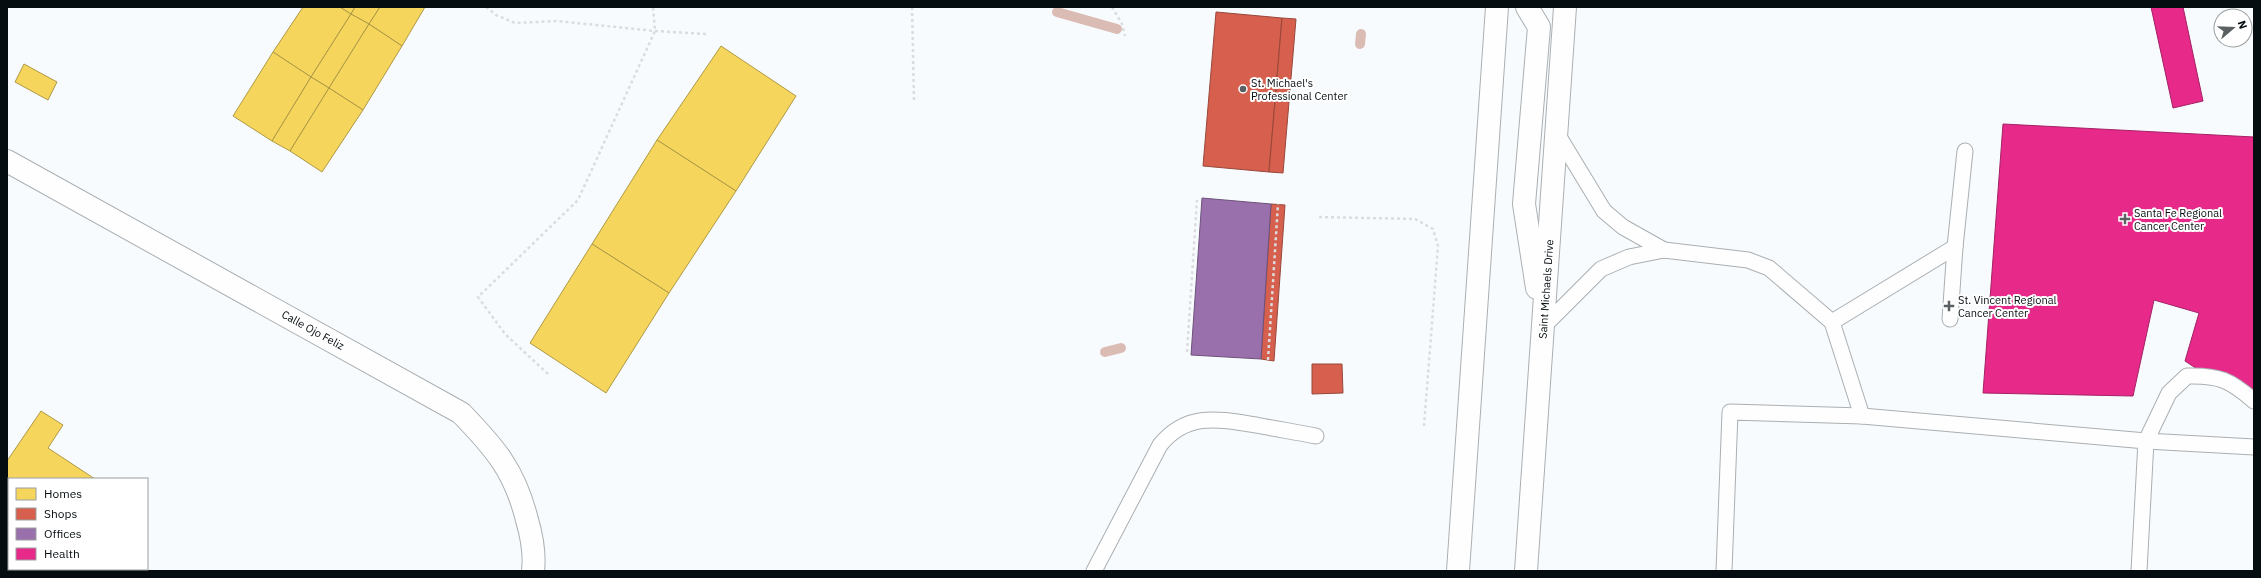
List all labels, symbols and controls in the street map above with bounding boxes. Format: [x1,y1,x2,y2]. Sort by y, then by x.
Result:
north arrow [2213,8,2253,48]
text: N [2235,19,2250,31]
place label: St. Michael's Professional Center [1251,76,1347,103]
marker: St. Michael's Professional Center [1238,84,1248,94]
place label: Santa Fe Regional Cancer Center [2134,206,2222,233]
marker: Santa Fe Regional Cancer Center [2119,213,2131,225]
street label: Saint Michaels Drive [1536,239,1556,339]
place label: St. Vincent Regional Cancer Center [1958,293,2057,320]
marker: St. Vincent Regional Cancer Center [1943,300,1955,312]
street label: Calle Ojo Feliz [279,307,347,353]
legend [8,478,148,570]
text: Homes [44,486,82,501]
text: Shops [44,506,77,521]
text: Offices [44,526,82,541]
text: Health [44,546,80,561]

